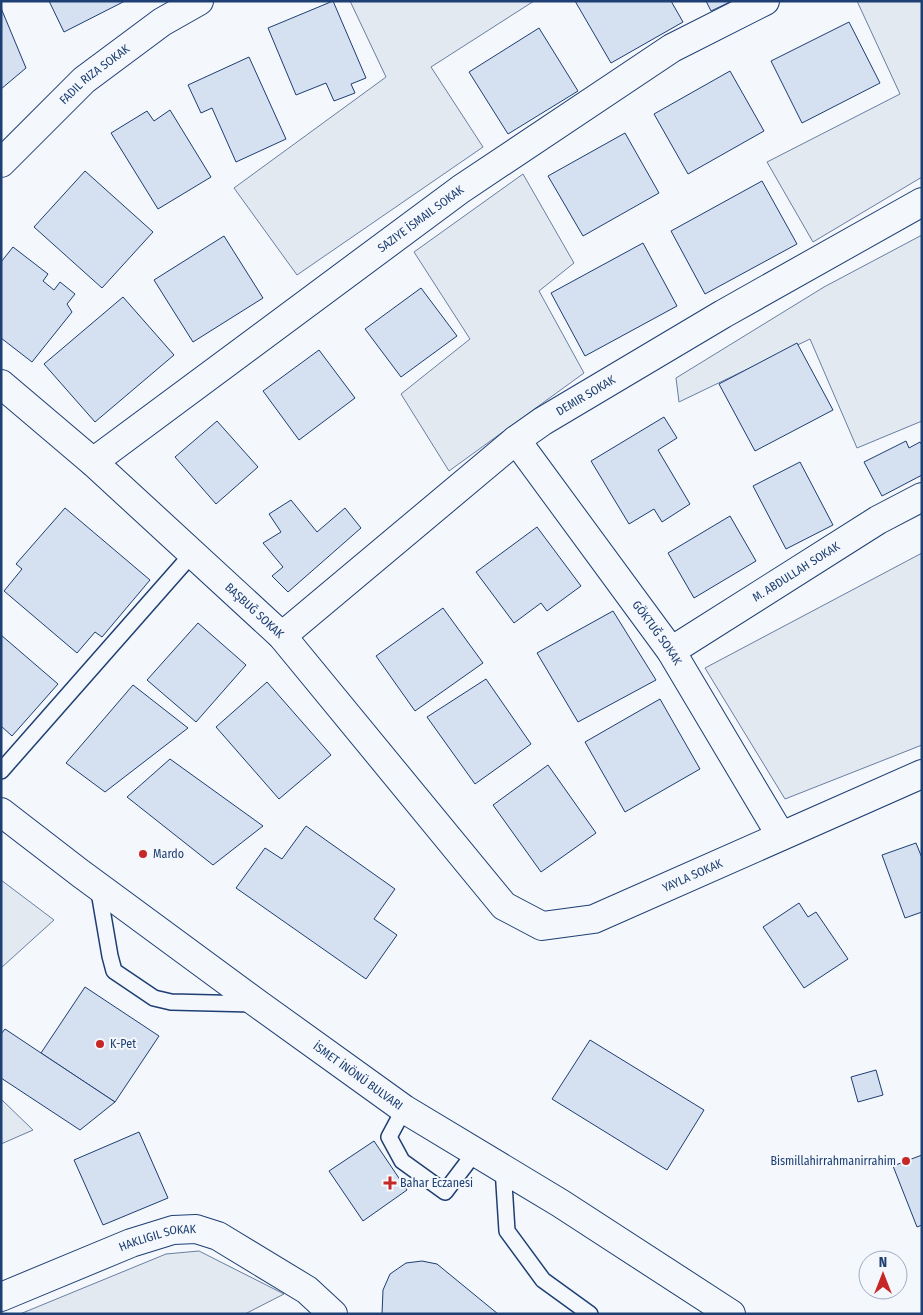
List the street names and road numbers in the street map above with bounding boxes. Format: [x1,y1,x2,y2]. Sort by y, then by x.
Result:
street label: FADIL RIZA SOKAK [57,41,133,107]
street label: SAZIYE İSMAIL SOKAK [375,182,467,255]
street label: DEMIR SOKAK [554,372,618,419]
street label: M. ABDULLAH SOKAK [750,539,843,605]
street label: BAŞBUĞ SOKAK [222,580,287,641]
street label: GÖKTUĞ SOKAK [629,598,685,668]
street label: YAYLA SOKAK [660,856,725,895]
street label: İSMET İNÖNÜ BULVARI [311,1038,405,1113]
street label: HAKLIGIL SOKAK [117,1222,197,1254]

